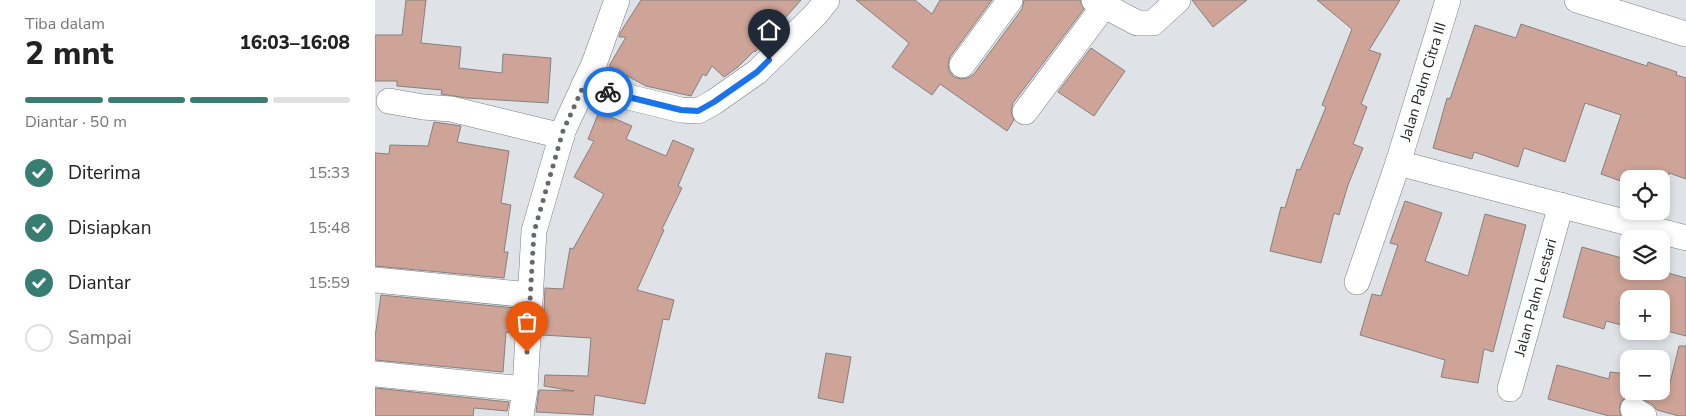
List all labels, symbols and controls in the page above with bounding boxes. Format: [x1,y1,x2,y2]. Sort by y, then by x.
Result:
pin [748,9,790,60]
text: Tiba dalam [25,13,105,35]
icon: home [755,16,783,44]
street label: Jalan Palm Citra III [1395,20,1451,144]
text: 16:03–16:08 [239,30,350,56]
text: 2 mnt [25,32,114,75]
courier [583,67,633,117]
icon: bike [594,78,622,106]
text: Diantar · 50 m [25,111,127,133]
icon: check [25,159,53,187]
text: Diterima [68,160,141,186]
text: 15:33 [308,162,350,184]
map controls [1620,170,1670,400]
button: locate [1620,170,1670,220]
icon: check [25,214,53,242]
text: Disiapkan [68,215,151,241]
text: 15:48 [308,217,350,239]
button: layers [1620,230,1670,280]
street label: Jalan Palm Lestari [1509,236,1561,359]
icon: check [25,269,53,297]
text: Diantar [68,270,131,296]
text: 15:59 [308,272,350,294]
button: + [1620,290,1670,340]
pin [506,301,548,352]
icon: bag [513,308,541,336]
text: Sampai [68,325,132,351]
button: − [1620,350,1670,400]

